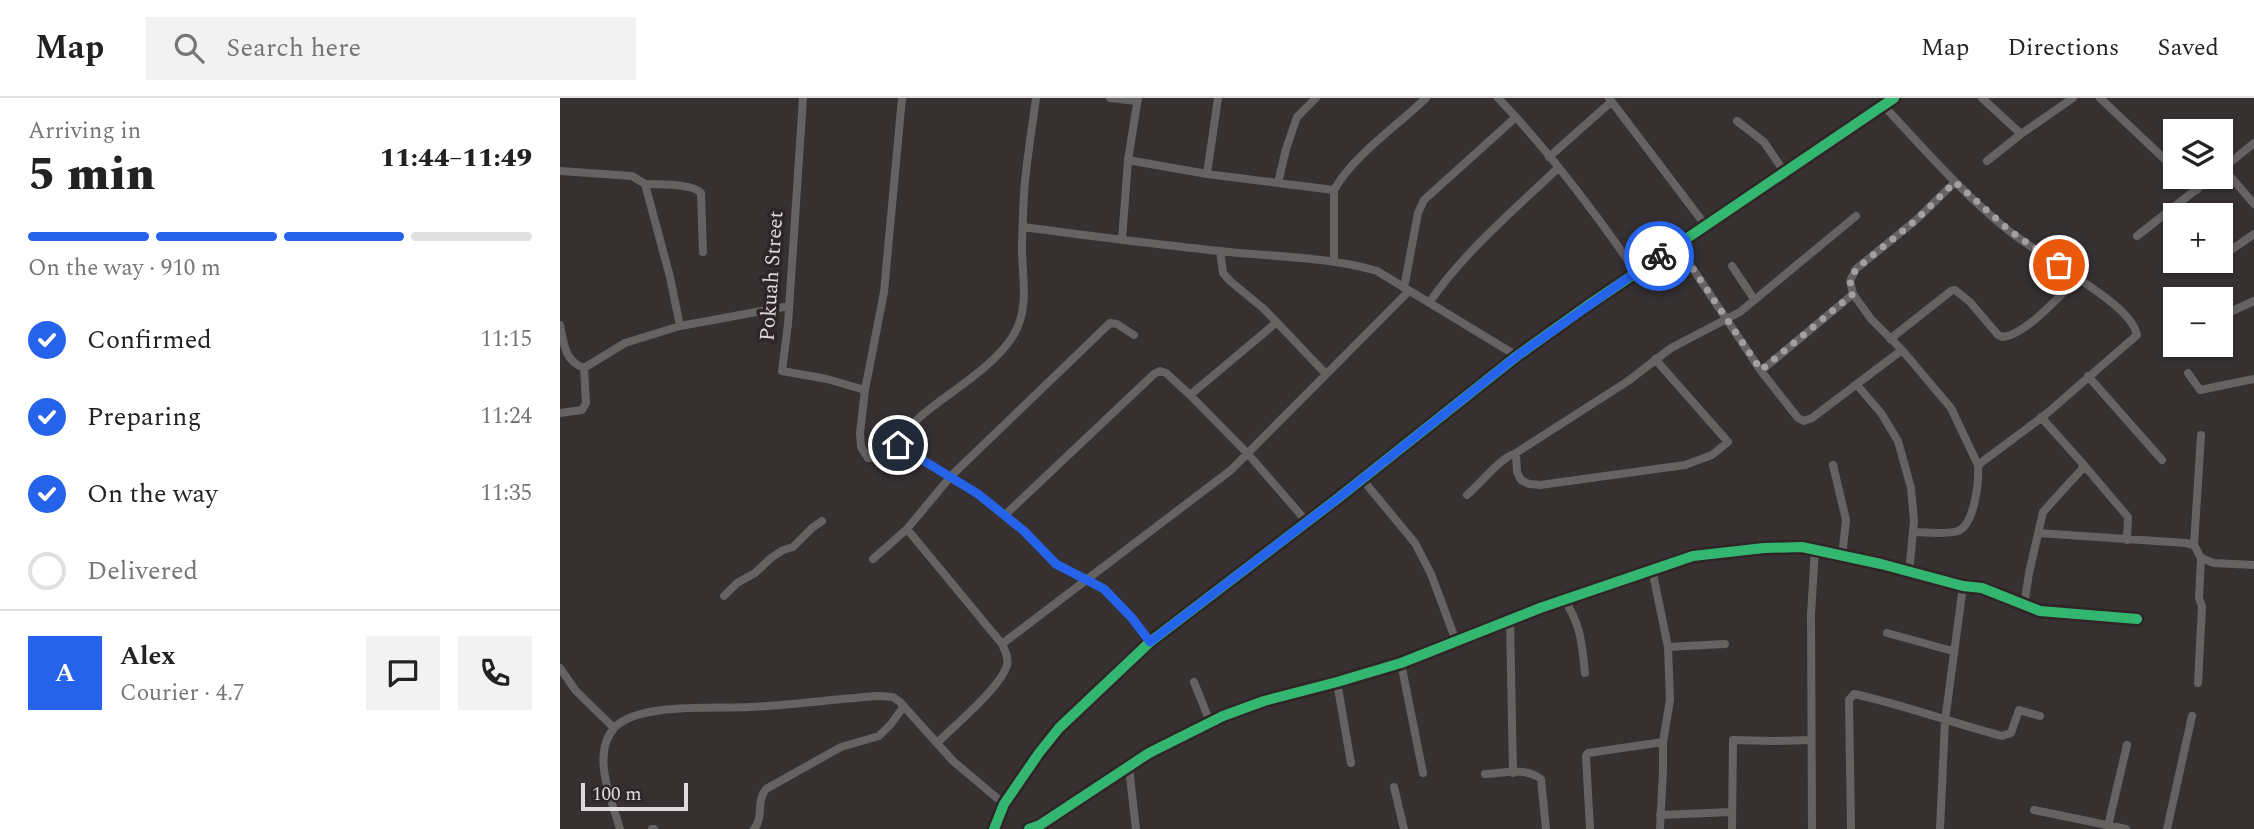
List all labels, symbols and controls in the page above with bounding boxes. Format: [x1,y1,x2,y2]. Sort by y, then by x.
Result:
search box [146,17,636,80]
text: Map [35,23,104,73]
text: Search here [226,28,361,68]
icon: search [170,29,208,67]
text: Map [1921,30,1969,66]
text: Directions [2007,30,2119,66]
text: Saved [2157,30,2219,66]
text: Arriving in [28,114,141,149]
map controls [2163,119,2233,357]
button: layers [2163,119,2233,189]
text: 11:44–11:49 [380,138,532,178]
text: 5 min [28,140,155,210]
button: + [2163,203,2233,273]
street label: Pokuah Street [751,210,793,342]
courier [1624,221,1694,291]
pin [2029,235,2089,295]
icon: bike [1640,237,1678,275]
icon: bag [2040,246,2078,284]
text: On the way · 910 m [28,251,221,286]
button: − [2163,287,2233,357]
text: Confirmed [87,320,212,360]
icon: check [28,321,66,359]
text: 11:15 [480,322,532,357]
text: Preparing [87,397,201,437]
icon: check [28,398,66,436]
text: 11:24 [480,399,532,434]
pin [868,415,928,475]
icon: home [879,426,917,464]
text: On the way [87,474,218,514]
icon: check [28,475,66,513]
text: 11:35 [480,476,532,511]
text: Delivered [87,551,198,591]
text: Alex [120,636,175,676]
button: chat [366,636,440,710]
button: phone [458,636,532,710]
text: A [55,653,75,693]
text: Courier · 4.7 [120,676,245,711]
scale bar [581,780,688,812]
text: 100 m [592,780,642,809]

